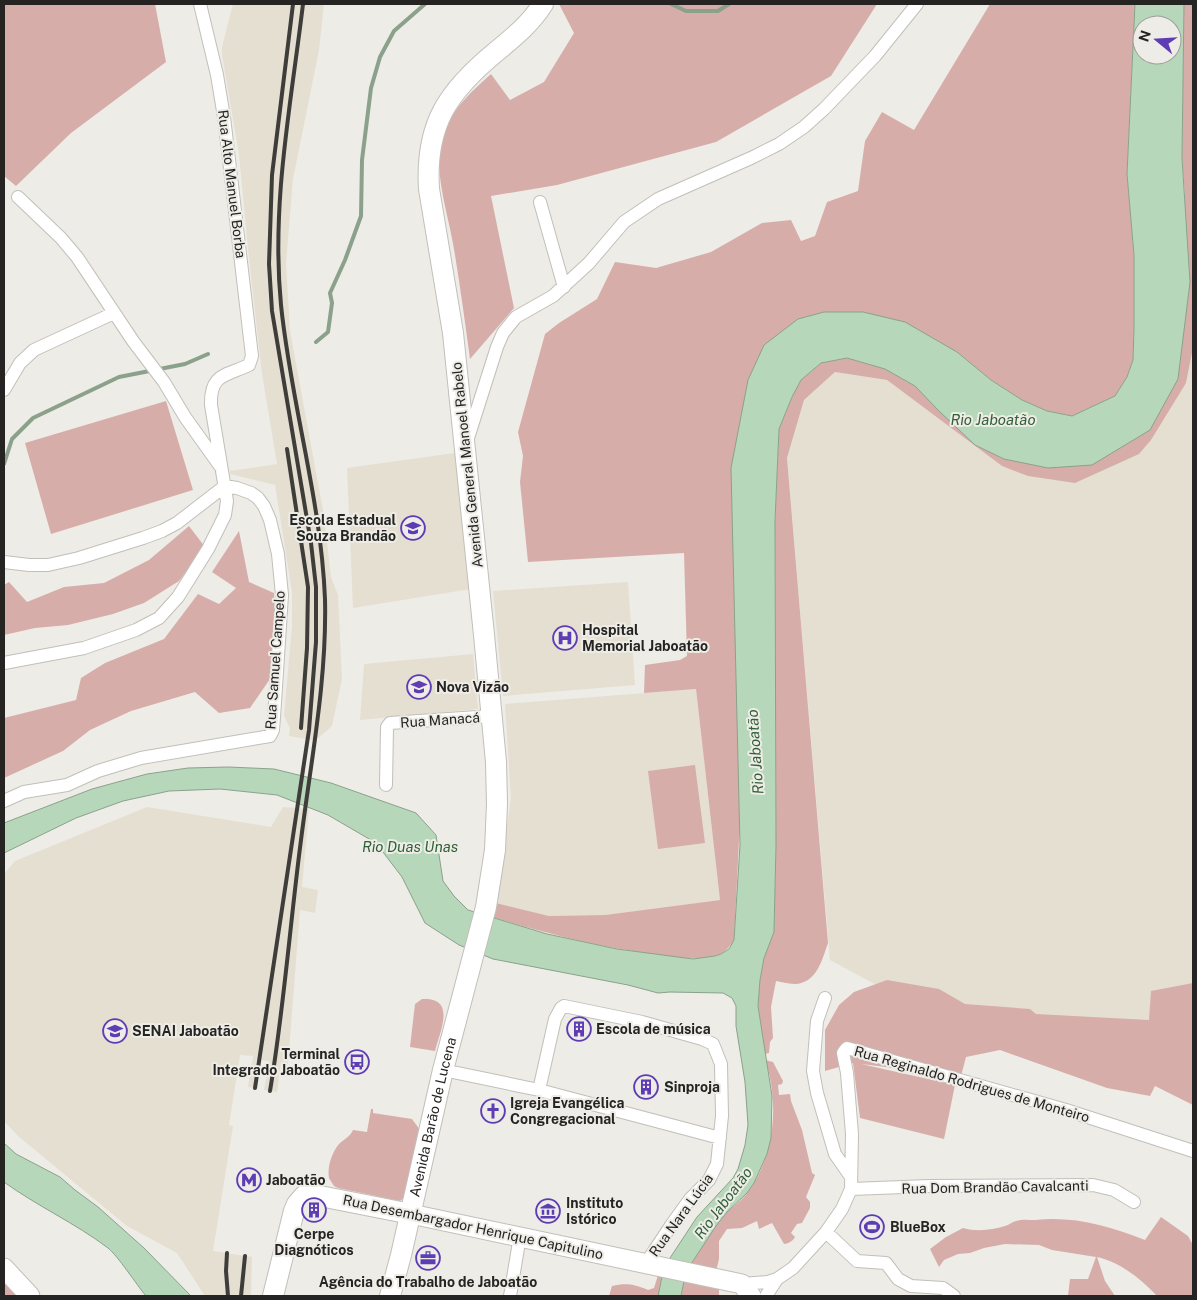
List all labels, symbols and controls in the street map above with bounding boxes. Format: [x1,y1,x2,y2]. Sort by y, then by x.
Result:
north arrow [1132,15,1182,65]
text: N [1135,28,1154,44]
street label: Rua Alto Manuel Borba [215,109,249,259]
street label: Avenida General Manoel Rabelo [448,361,486,569]
water label: Rio Jaboatão [950,411,1036,428]
place label: Escola Estadual Souza Brandão [289,512,396,544]
school or university icon: Escola Estadual Souza Brandão [400,515,426,541]
street label: Rua Samuel Campelo [262,590,288,730]
place label: Hospital Memorial Jaboatão [582,622,708,654]
hospital icon: Hospital Memorial Jaboatão [552,625,578,651]
school or university icon: Nova Vizão [406,674,432,700]
place label: Nova Vizão [436,679,509,695]
street label: Rua Manacá [400,709,480,731]
water label: Rio Jaboatão [744,709,766,795]
water label: Rio Duas Unas [362,838,458,855]
building icon: Escola de música [566,1016,592,1042]
school or university icon: SENAI Jaboatão [102,1018,128,1044]
place label: Escola de música [596,1021,711,1037]
place label: SENAI Jaboatão [132,1023,239,1039]
street label: Avenida Barão de Lucena [406,1036,459,1198]
street label: Rua Reginaldo Rodrigues de Monteiro [852,1043,1092,1125]
place label: Terminal Integrado Jaboatão [212,1046,340,1078]
bus stop icon: Terminal Integrado Jaboatão [344,1049,370,1075]
building icon: Sinproja [633,1074,659,1100]
place label: Sinproja [664,1079,720,1095]
place label: Igreja Evangélica Congregacional [510,1095,625,1127]
church icon: Igreja Evangélica Congregacional [480,1098,506,1124]
water label: Rio Jaboatão [691,1164,755,1242]
metro station icon: Jaboatão [236,1167,262,1193]
street label: Rua Nara Lúcia [646,1171,716,1259]
place label: Jaboatão [266,1172,326,1188]
street label: Rua Dom Brandão Cavalcanti [901,1177,1089,1197]
street label: Rua Desembargador Henrique Capitulino [341,1192,605,1262]
place label: Instituto Istórico [566,1195,623,1227]
building icon: Cerpe Diagnóticos [301,1197,327,1223]
museum icon: Instituto Istórico [535,1198,561,1224]
sports icon: BlueBox [859,1214,885,1240]
place label: BlueBox [890,1219,946,1235]
place label: Cerpe Diagnóticos [274,1226,354,1258]
office icon: Agência do Trabalho de Jaboatão [415,1245,441,1271]
place label: Agência do Trabalho de Jaboatão [319,1274,537,1290]

